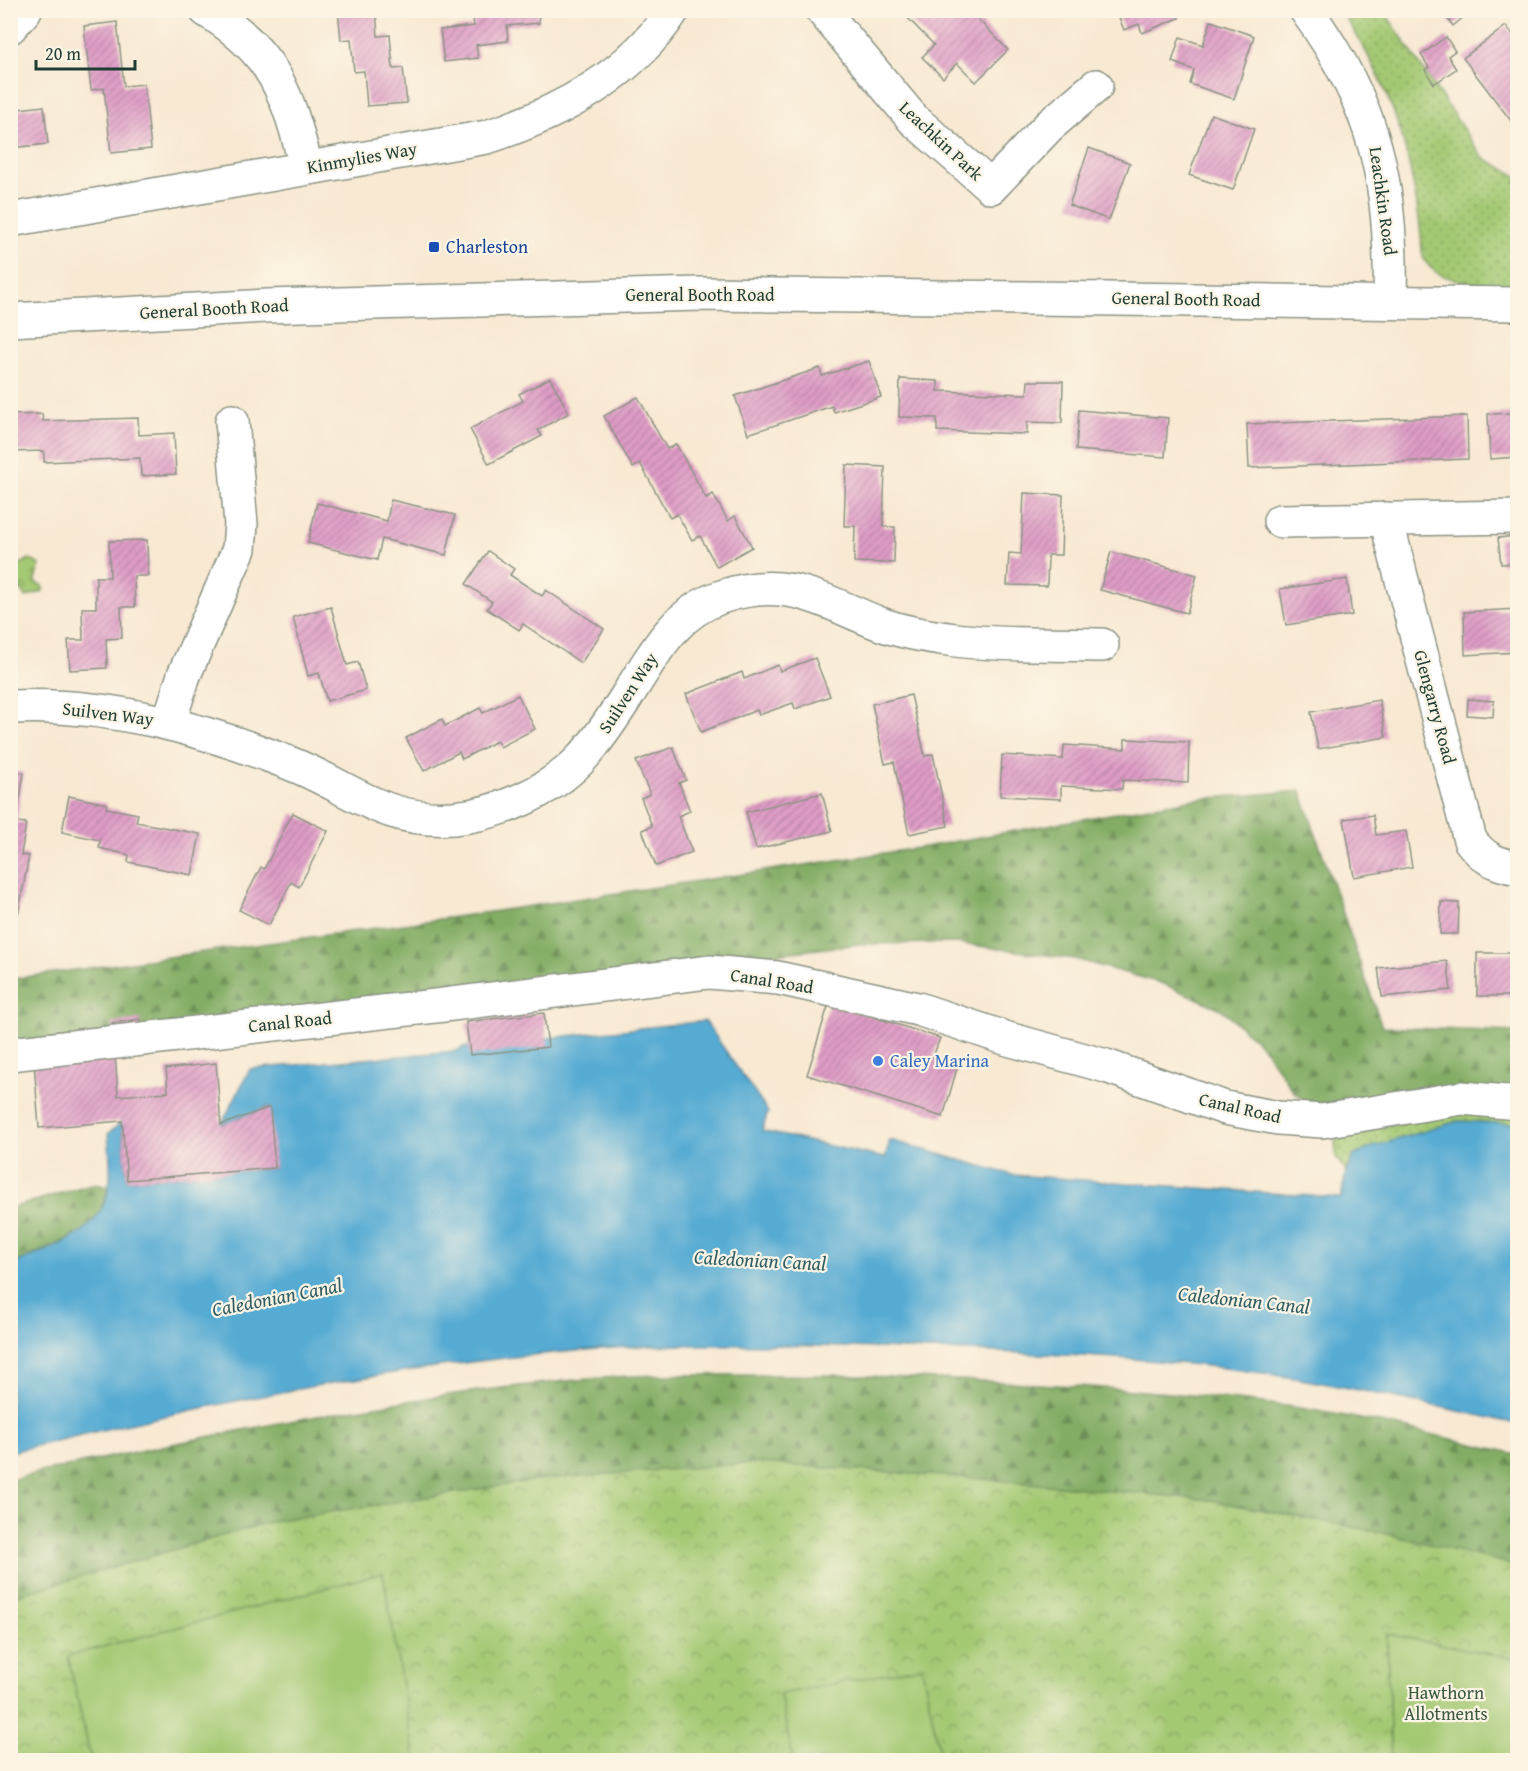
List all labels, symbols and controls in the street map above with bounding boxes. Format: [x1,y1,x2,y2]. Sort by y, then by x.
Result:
scale bar [36,33,135,71]
text: 20 m [45,40,81,67]
street label: Leachkin Park [893,94,990,187]
street label: Kinmylies Way [305,135,419,180]
street label: Leachkin Road [1363,145,1405,257]
place label: Charleston [446,233,528,260]
marker: Charleston [427,240,441,254]
street label: General Booth Road [625,281,775,308]
street label: General Booth Road [1111,284,1261,313]
street label: General Booth Road [139,291,289,326]
street label: Suilven Way [591,647,664,739]
street label: Glengarry Road [1407,647,1464,767]
street label: Suilven Way [61,695,155,732]
street label: Canal Road [729,961,816,1000]
street label: Canal Road [247,1004,333,1039]
place label: Caley Marina [890,1047,990,1074]
marker: Caley Marina [871,1054,885,1068]
street label: Canal Road [1196,1085,1284,1130]
water label: Caledonian Canal [693,1242,827,1277]
water label: Caledonian Canal [209,1270,345,1323]
water label: Caledonian Canal [1177,1278,1311,1321]
park label: Hawthorn Allotments [1404,1679,1488,1727]

